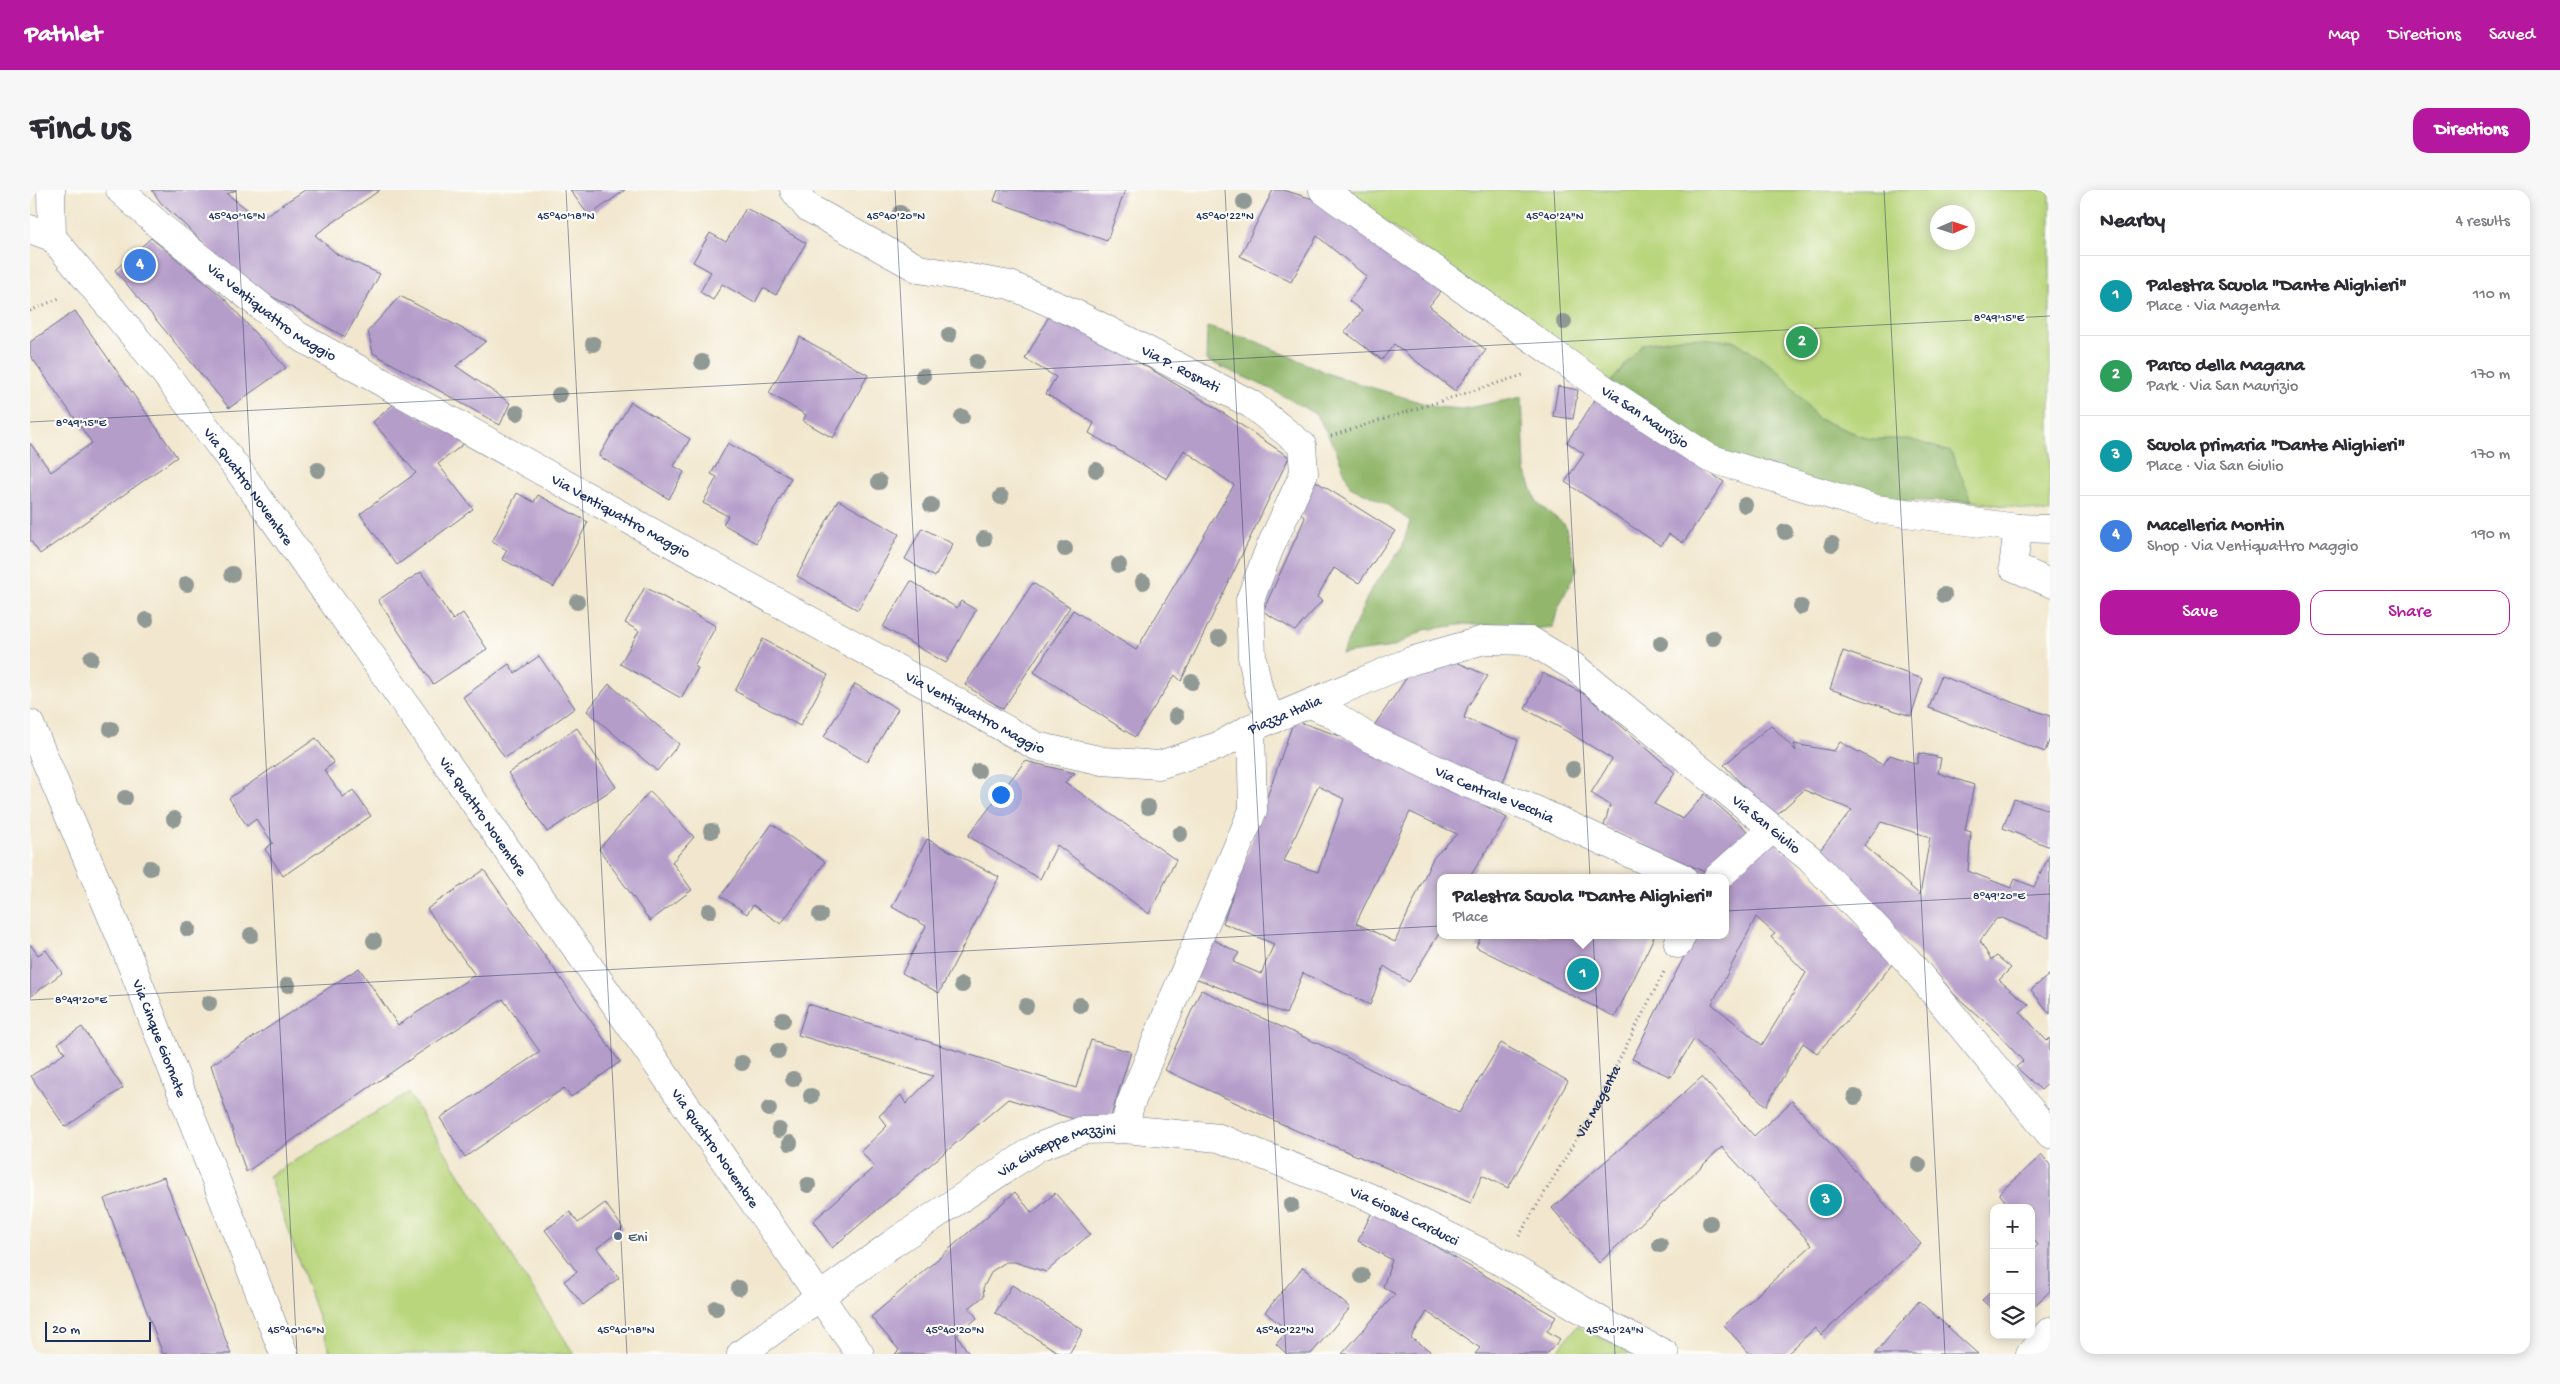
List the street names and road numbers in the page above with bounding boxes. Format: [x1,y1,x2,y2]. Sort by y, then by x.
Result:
street label: Via Ventiquattro Maggio [202,259,339,366]
street label: Via P. Rosnati [1137,342,1223,397]
street label: Via San Maurizio [1596,382,1692,453]
street label: Via Quattro Novembre [198,424,297,550]
street label: Via Ventiquattro Maggio [547,471,693,563]
street label: Via Ventiquattro Maggio [901,668,1046,759]
street label: Piazza Italia [1245,692,1325,740]
street label: Via Quattro Novembre [434,753,530,880]
street label: Via Centrale Vecchia [1431,763,1557,828]
street label: Via San Giulio [1727,791,1804,859]
street label: Via Cinque Giornate [127,977,190,1100]
street label: Via Magenta [1572,1062,1626,1143]
street label: Via Quattro Novembre [666,1085,762,1212]
street label: Via Giuseppe Mazzini [994,1122,1116,1183]
street label: Via Giosuè Carducci [1346,1183,1462,1251]

